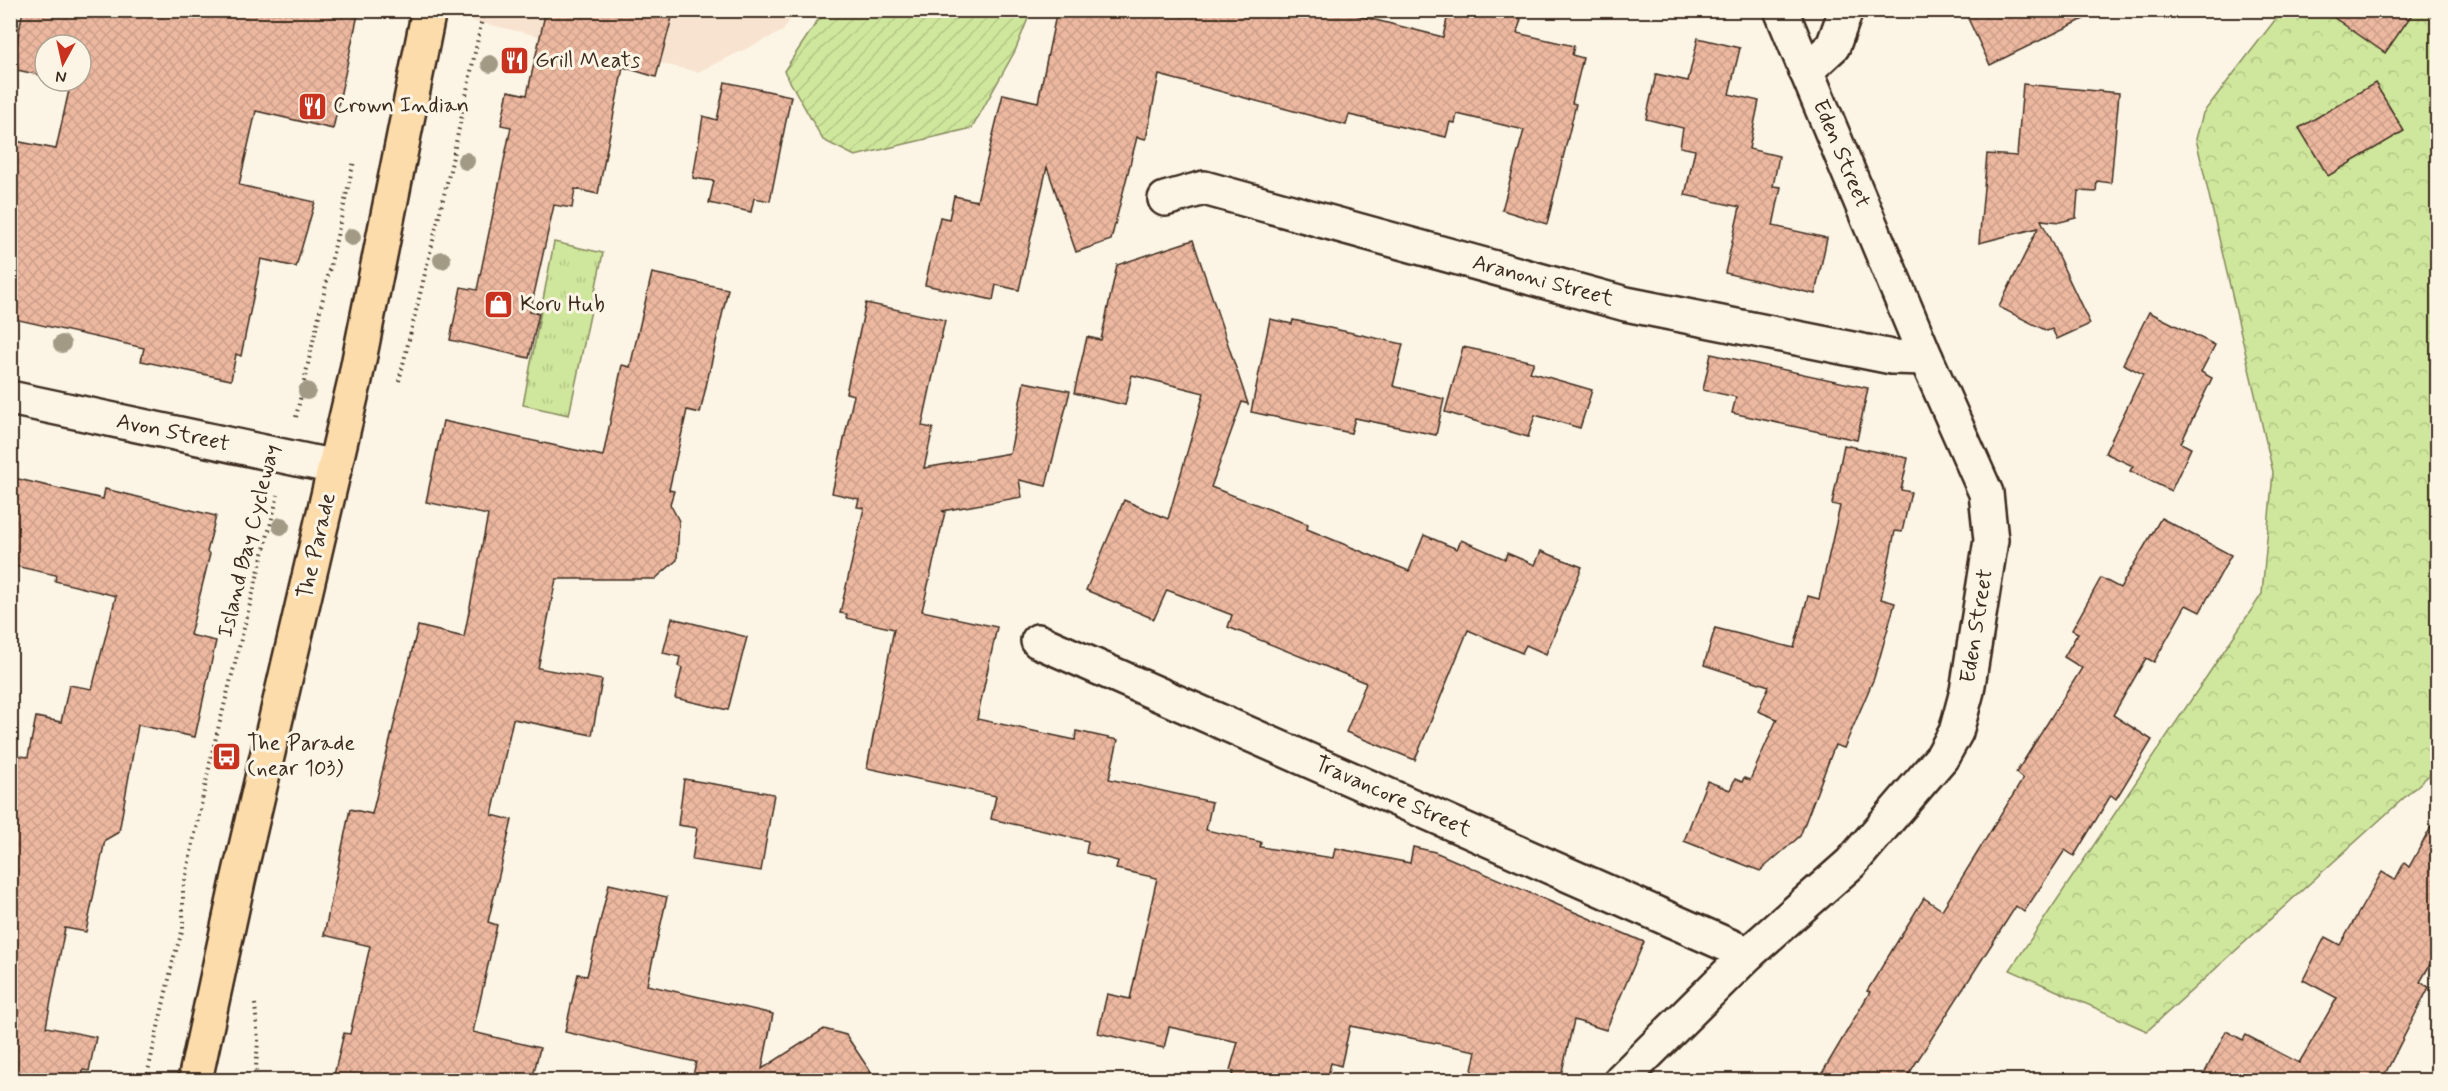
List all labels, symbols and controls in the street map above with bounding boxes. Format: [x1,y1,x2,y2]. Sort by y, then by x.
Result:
north arrow [33,33,93,93]
restaurant icon: Grill Meats [498,45,530,77]
place label: Grill Meats [535,47,640,75]
text: N [54,65,68,88]
restaurant icon: Crown Indian [296,90,328,122]
place label: Crown Indian [333,92,469,120]
street label: Eden Street [1806,95,1876,213]
street label: Aranoni Street [1469,249,1617,313]
shop icon: Koru Hub [483,289,515,321]
place label: Koru Hub [520,291,605,319]
street label: Avon Street [114,407,232,459]
street label: Island Bay Cycleway [211,442,287,640]
street label: The Parade [291,490,343,602]
street label: Eden Street [1954,567,2000,685]
place label: The Parade (near 103) [247,730,355,783]
bus stop icon: The Parade (near 103) [210,741,242,773]
street label: Travancore Street [1310,750,1476,844]

